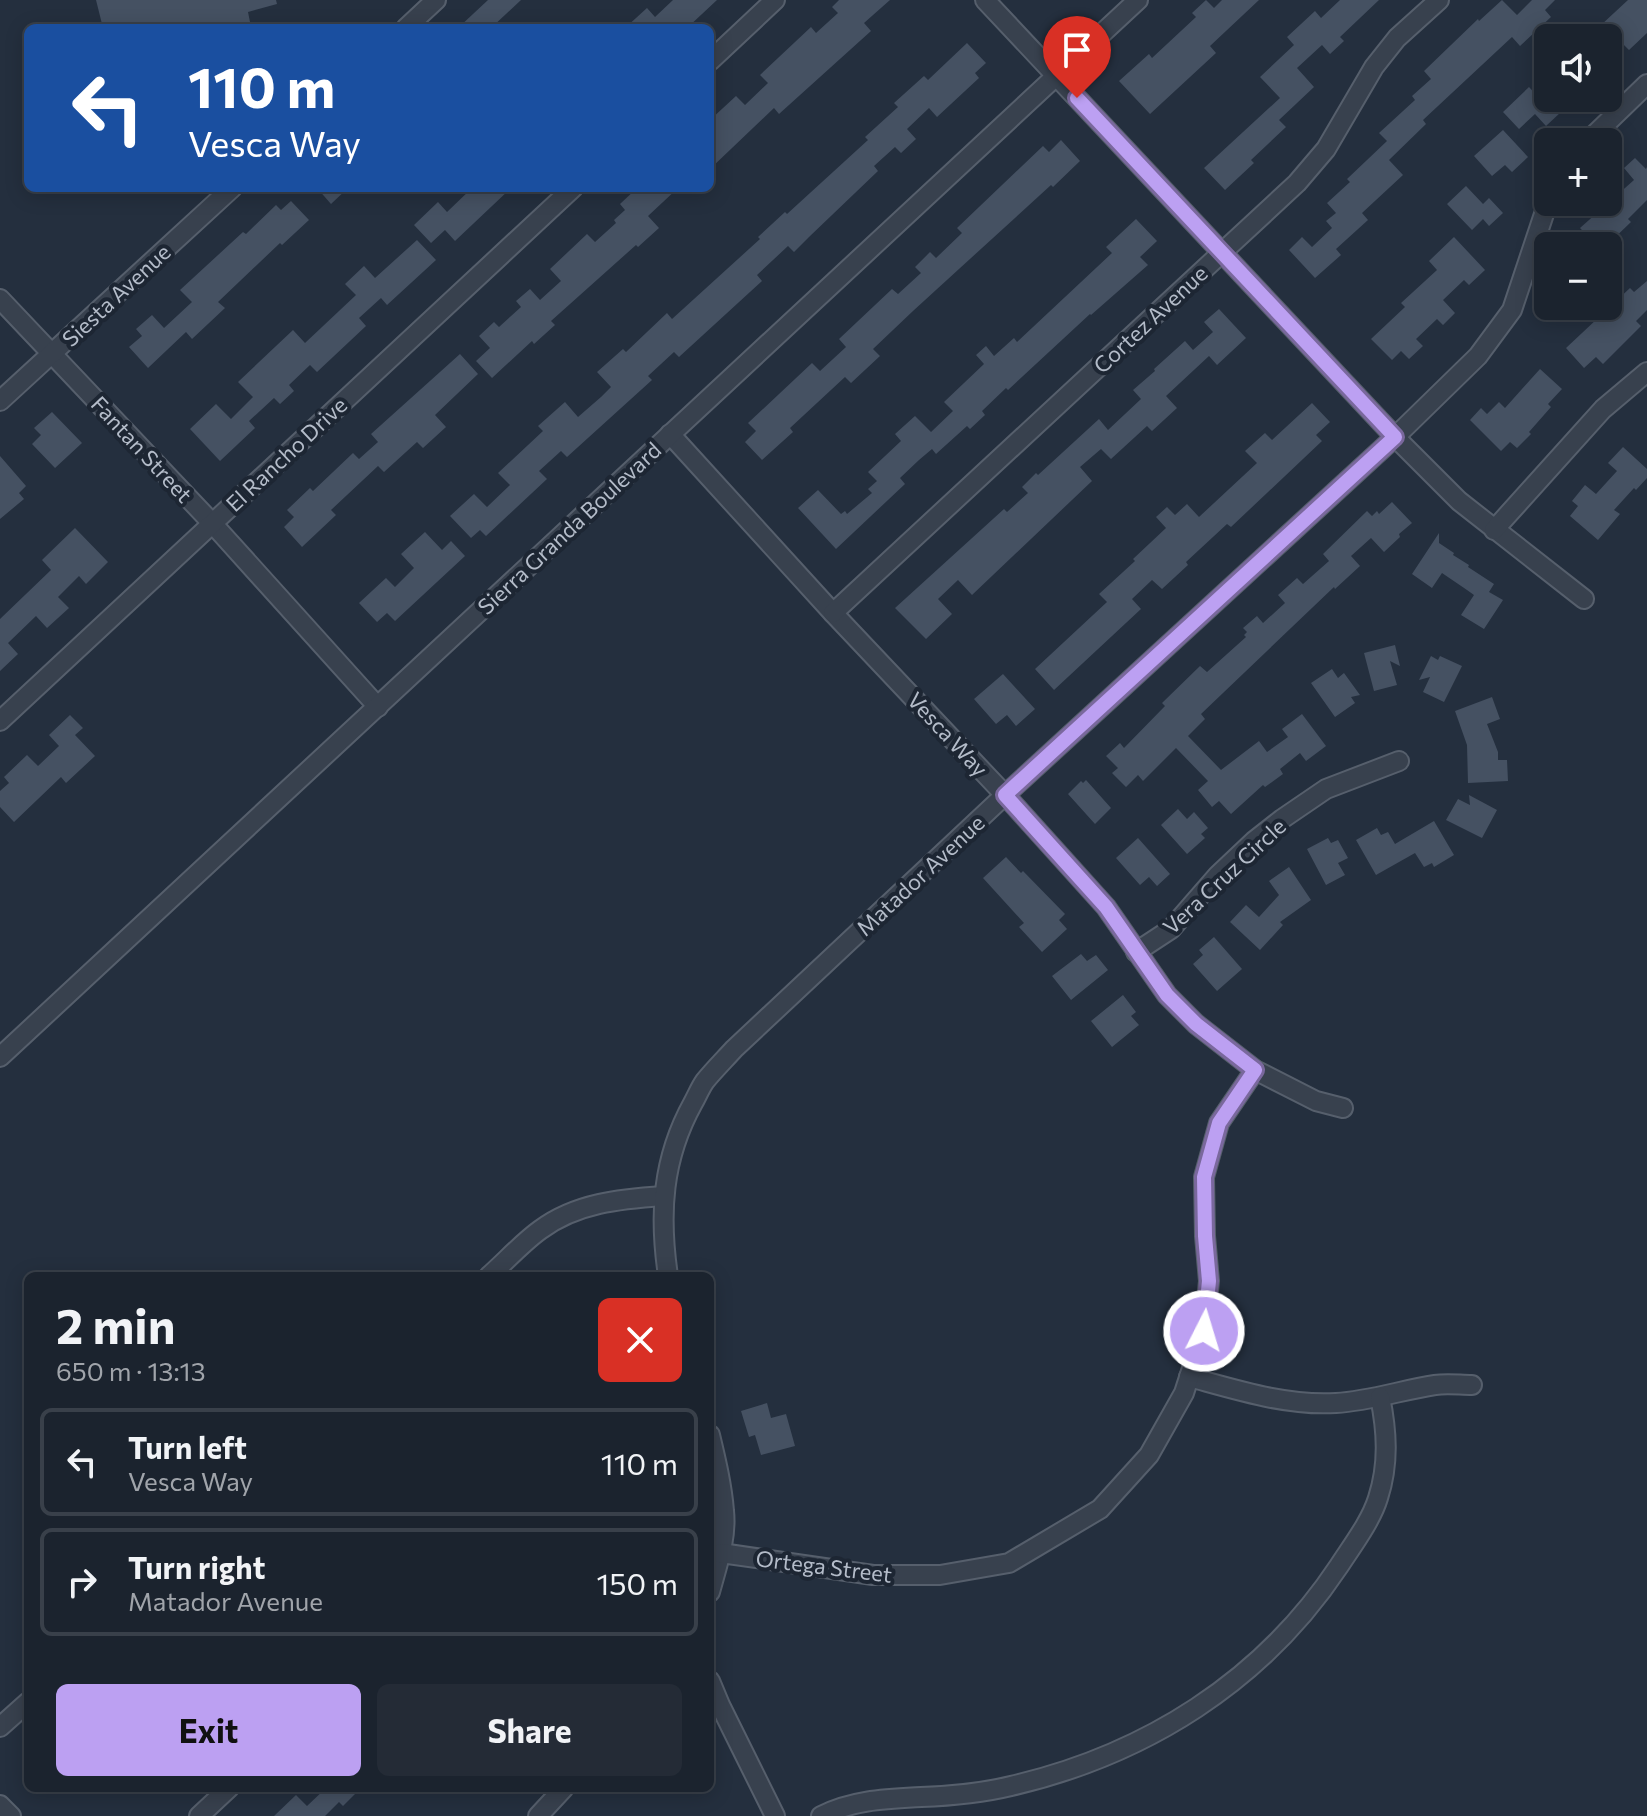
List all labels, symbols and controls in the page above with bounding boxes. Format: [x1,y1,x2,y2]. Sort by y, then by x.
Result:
pin [1043,16,1111,98]
map controls [1534,24,1622,320]
button: sound [1534,24,1622,112]
icon: arrive [1055,28,1099,72]
text: 110 m [188,51,335,120]
icon: left [56,56,160,160]
text: Vesca Way [188,120,361,164]
button: + [1534,128,1622,216]
button: − [1534,232,1622,320]
street label: Siesta Avenue [56,238,176,352]
street label: Cortez Avenue [1087,259,1213,379]
street label: Fantan Street [86,390,198,508]
street label: El Rancho Drive [220,391,352,517]
street label: Sierra Granda Boulevard [472,436,666,620]
street label: Vesca Way [902,686,994,782]
street label: Matador Avenue [850,809,990,941]
street label: Vera Cruz Circle [1157,812,1291,940]
position arrow [1162,1289,1246,1373]
text: 2 min [56,1295,176,1354]
button: close [598,1298,682,1382]
text: 650 m · 13:13 [56,1355,205,1386]
text: Turn left [128,1428,247,1465]
icon: left [60,1440,104,1484]
text: 110 m [601,1444,678,1481]
text: Vesca Way [128,1465,253,1496]
street label: Ortega Street [754,1544,894,1588]
text: Turn right [128,1548,265,1585]
icon: right [60,1560,104,1604]
text: 150 m [596,1564,678,1601]
text: Matador Avenue [128,1585,323,1616]
button: Exit [56,1684,361,1776]
button: Share [377,1684,682,1776]

